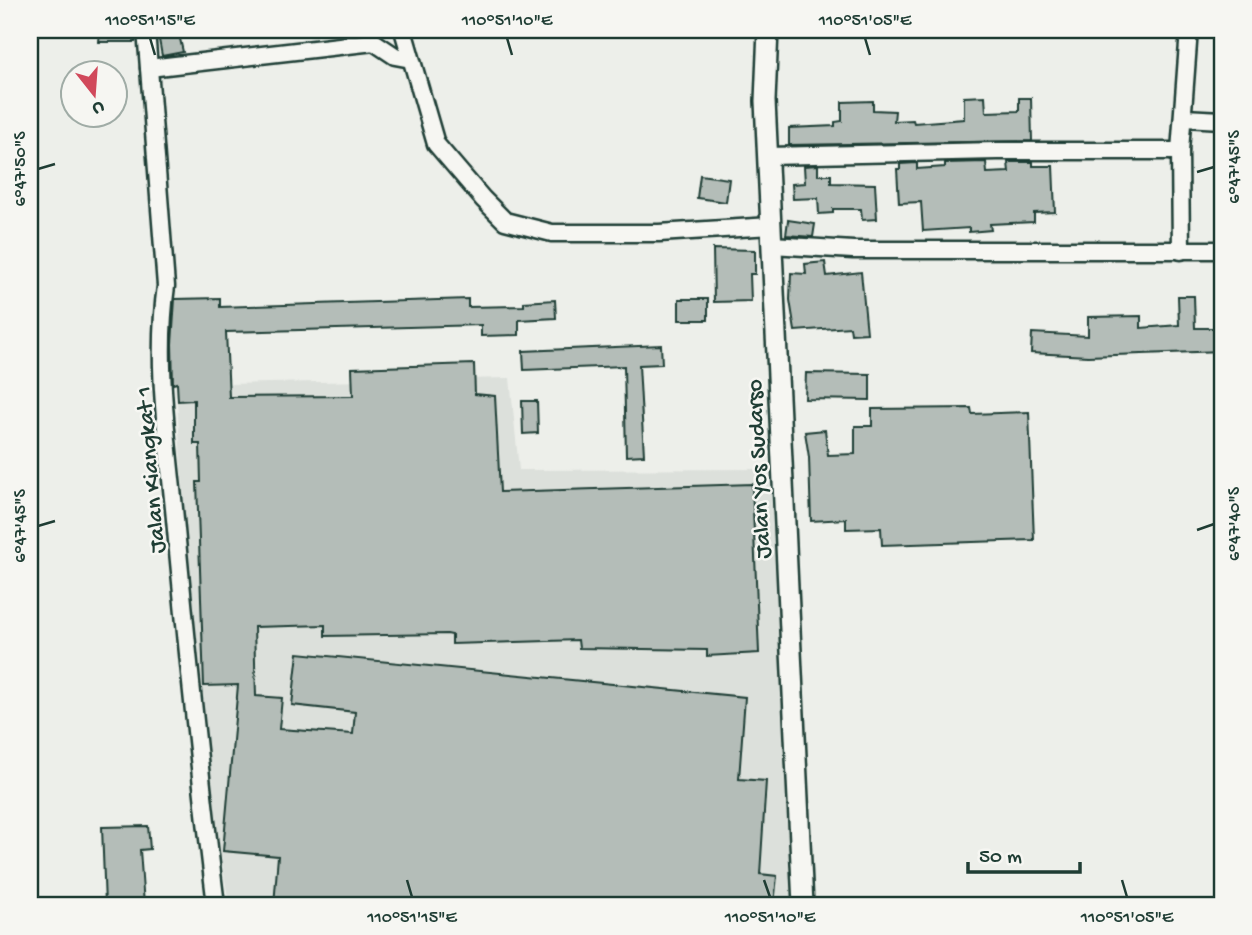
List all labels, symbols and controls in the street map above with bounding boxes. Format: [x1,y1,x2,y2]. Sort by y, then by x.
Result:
text: 110°51'15"E [104,11,196,32]
text: 110°51'10"E [461,11,553,32]
text: 110°51'05"E [818,11,912,32]
north arrow [60,60,130,130]
text: U [89,94,107,120]
text: 6°47'45"S [1225,130,1246,204]
text: 6°47'50"S [11,131,32,207]
street label: Jalan Yos Sudarso [741,378,780,559]
street label: Jalan Kiangkat 1 [131,385,174,555]
text: 6°47'40"S [1225,486,1246,561]
text: 6°47'45"S [11,489,32,563]
scale bar [968,830,1080,874]
text: 50 m [979,846,1022,871]
text: 110°51'15"E [366,908,458,929]
text: 110°51'10"E [724,908,816,929]
text: 110°51'05"E [1080,908,1174,929]

